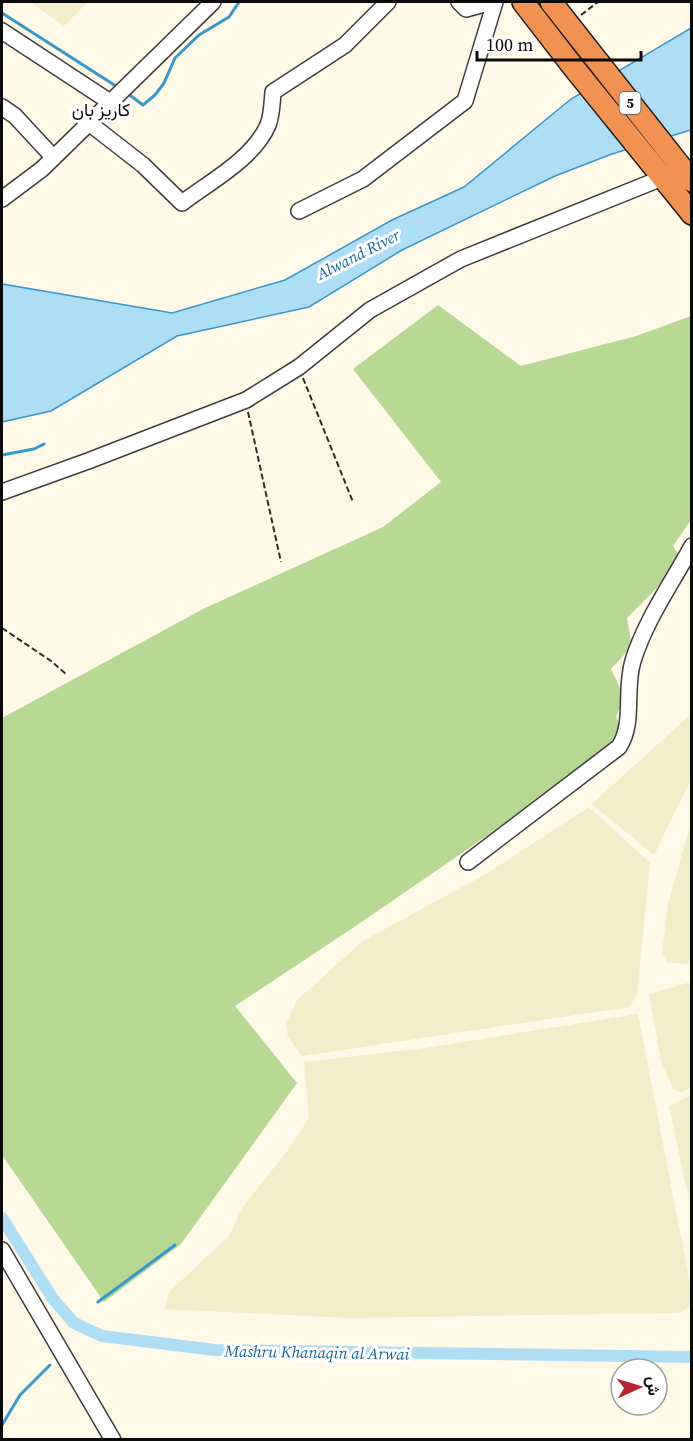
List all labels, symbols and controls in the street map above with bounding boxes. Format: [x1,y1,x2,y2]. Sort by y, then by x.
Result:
scale bar [477,24,640,62]
text: 100 m [486,32,533,57]
road number: 5 [620,92,640,114]
district label: كاريز بان [72,97,130,122]
water label: Alwand River [312,223,404,285]
water label: Mashru Khanaqin al Arwai [223,1339,410,1365]
north arrow [609,1357,669,1417]
text: ش [642,1376,666,1396]

